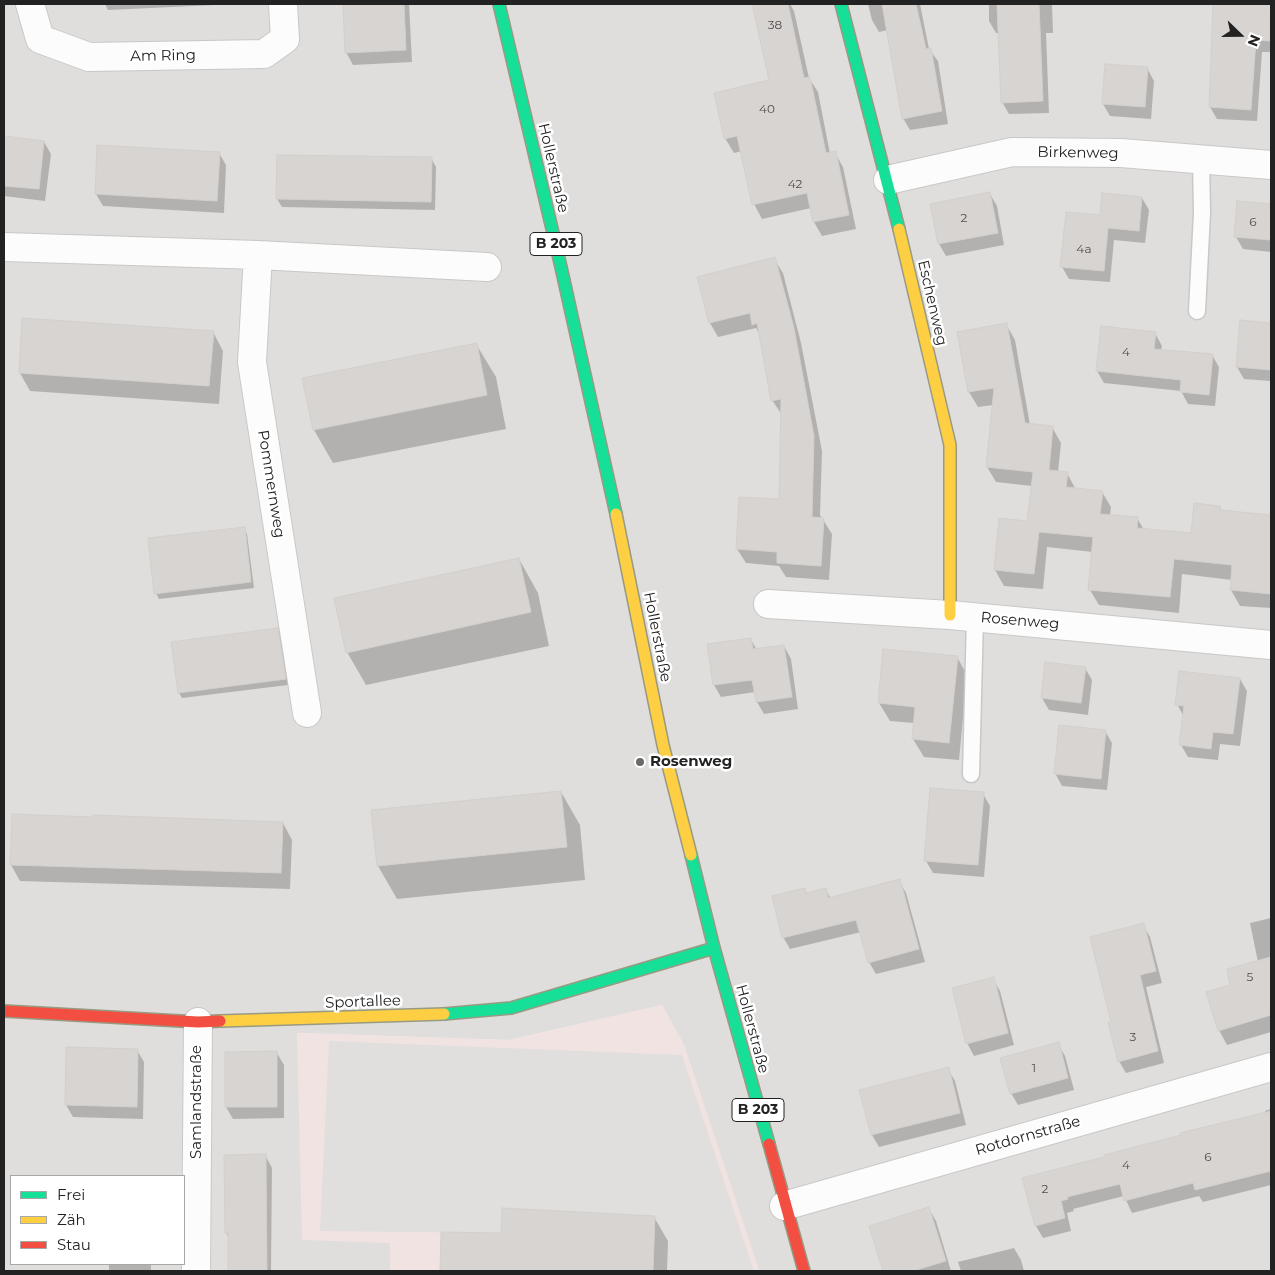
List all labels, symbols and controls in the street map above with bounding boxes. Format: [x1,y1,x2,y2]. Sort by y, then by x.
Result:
north arrow [1215,10,1265,60]
house number: 38 [768,18,782,32]
text: N [1243,32,1264,49]
street label: Am Ring [130,46,196,66]
house number: 40 [759,102,775,116]
street label: Hollerstraße [534,121,572,215]
street label: Birkenweg [1037,143,1119,163]
house number: 42 [788,177,802,191]
house number: 2 [961,211,967,225]
house number: 6 [1249,215,1257,229]
road number: B 203 [530,232,582,255]
house number: 4a [1076,242,1092,256]
street label: Eschenweg [913,259,951,347]
house number: 4 [1122,345,1130,359]
street label: Pommernweg [254,429,288,539]
street label: Hollerstraße [639,590,675,684]
street label: Rosenweg [980,609,1060,633]
place label: Rosenweg [650,753,732,771]
marker: Rosenweg [634,756,646,768]
house number: 5 [1247,970,1253,984]
street label: Hollerstraße [731,983,773,1075]
street label: Sportallee [325,992,401,1012]
house number: 3 [1130,1030,1136,1044]
street label: Samlandstraße [188,1045,206,1159]
house number: 1 [1032,1061,1036,1075]
road number: B 203 [732,1098,784,1122]
street label: Rotdornstraße [973,1112,1083,1160]
house number: 6 [1204,1150,1212,1164]
house number: 4 [1122,1158,1130,1172]
legend [10,1175,185,1265]
house number: 2 [1042,1182,1048,1196]
text: Frei [57,1185,85,1204]
text: Zäh [57,1210,86,1229]
text: Stau [57,1235,91,1254]

